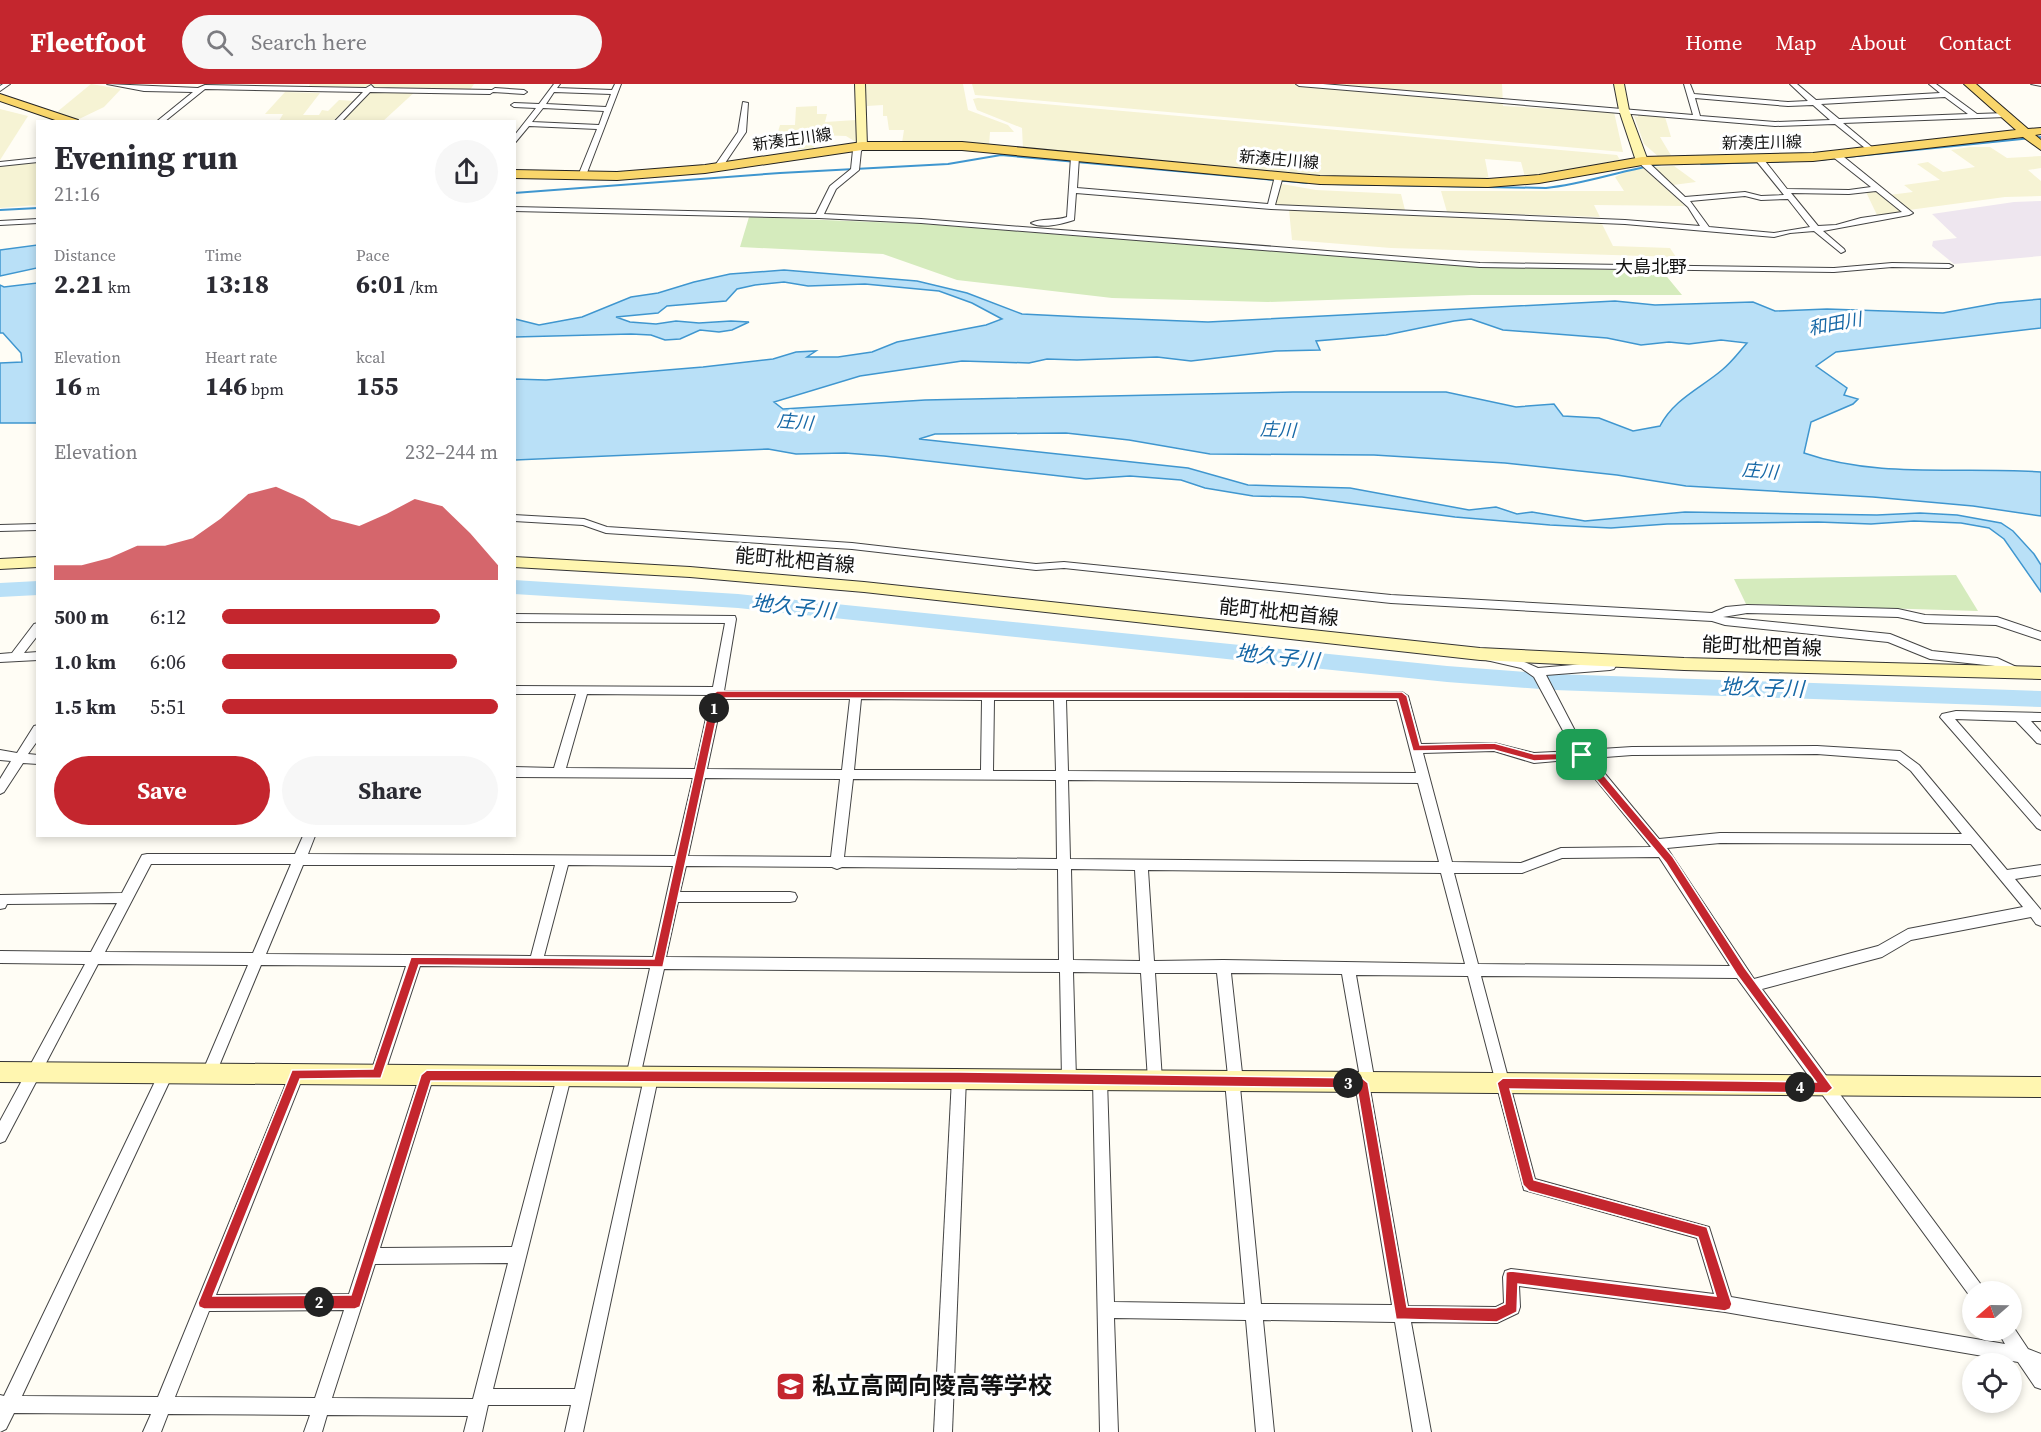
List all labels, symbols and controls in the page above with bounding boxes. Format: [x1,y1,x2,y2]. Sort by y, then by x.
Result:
search box [182,15,602,69]
text: Fleetfoot [30,23,146,61]
icon: search [203,26,236,59]
text: Search here [251,27,367,57]
text: Home [1685,28,1743,57]
text: Map [1776,28,1817,57]
text: About [1850,28,1906,57]
text: Contact [1939,28,2011,57]
street label: 新湊庄川線 [751,123,833,155]
street label: 新湊庄川線 [1722,130,1802,154]
text: Evening run [54,135,238,180]
button: share [435,140,498,203]
street label: 新湊庄川線 [1238,145,1320,173]
text: 21:16 [54,180,100,208]
text: Distance [54,244,116,266]
text: Time [205,244,242,266]
text: Pace [356,244,390,266]
district label: 大島北野 [1615,254,1687,279]
text: 2.21 [54,266,104,302]
text: 13:18 [205,266,269,302]
text: 6:01 [356,266,406,302]
text: km [104,276,131,298]
text: /km [406,276,438,298]
water label: 和田川 [1806,306,1866,341]
text: Elevation [54,346,121,368]
text: Heart rate [205,346,277,368]
text: kcal [356,346,385,368]
text: 16 [54,368,82,404]
text: 146 [205,368,247,404]
text: 155 [356,368,398,404]
text: m [82,378,100,400]
text: bpm [247,378,284,400]
water label: 庄川 [776,407,816,436]
water label: 庄川 [1260,416,1298,443]
text: Elevation [54,438,138,466]
text: 232–244 m [405,438,498,466]
water label: 庄川 [1741,456,1781,485]
street label: 能町枇杷首線 [734,541,856,579]
water label: 地久子川 [750,588,838,626]
street label: 能町枇杷首線 [1218,592,1340,632]
text: 500 m [54,603,109,631]
text: 6:12 [150,603,186,631]
street label: 能町枇杷首線 [1702,630,1822,662]
water label: 地久子川 [1234,638,1322,676]
text: 1.0 km [54,648,116,676]
text: 6:06 [150,648,186,676]
water label: 地久子川 [1720,672,1806,704]
text: 1.5 km [54,693,116,721]
text: 5:51 [150,693,186,721]
pin: 1 [699,693,729,723]
text: 1 [710,697,718,719]
pin [1556,729,1607,780]
icon: arrive [1565,738,1598,771]
button: Save [54,756,270,825]
button: Share [282,756,498,825]
pin: 3 [1333,1068,1363,1098]
text: 3 [1344,1072,1352,1094]
pin: 4 [1785,1072,1815,1102]
text: 4 [1796,1076,1804,1098]
north arrow [1962,1281,2022,1341]
map controls [1962,1281,2022,1413]
pin: 2 [304,1287,334,1317]
text: 2 [315,1291,323,1313]
button: locate [1962,1353,2022,1413]
place label: 私立高岡向陵高等学校 [812,1369,1052,1402]
school or university icon: 私立高岡向陵高等学校 [775,1370,807,1402]

